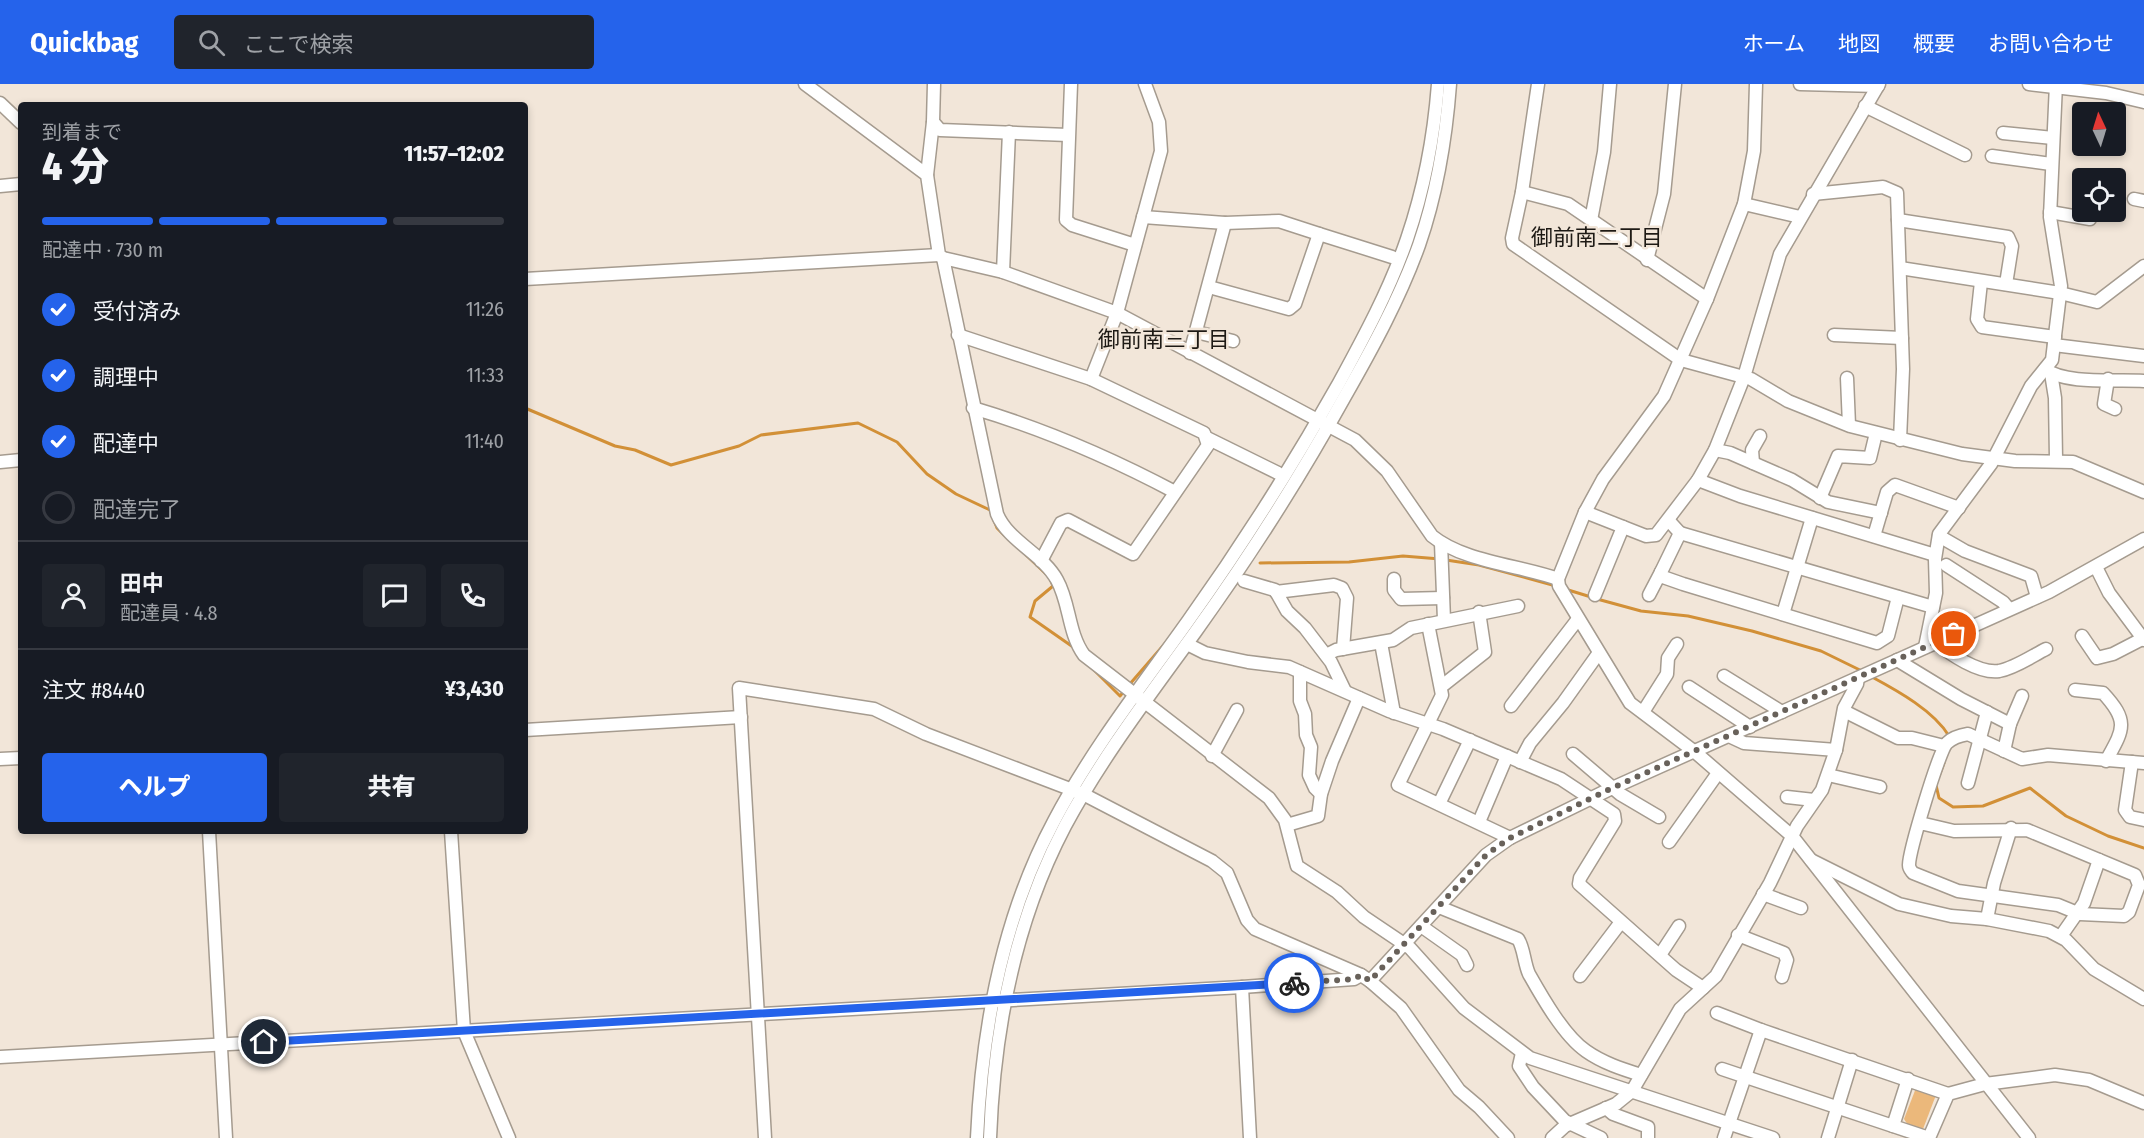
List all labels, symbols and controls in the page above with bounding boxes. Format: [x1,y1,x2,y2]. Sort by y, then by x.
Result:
search box [174,15,594,69]
text: Quickbag [30,26,138,59]
icon: search [195,26,228,59]
text: ここで検索 [243,31,353,58]
text: ホーム [1743,31,1805,57]
text: 地図 [1838,31,1880,57]
text: 概要 [1913,31,1955,57]
text: お問い合わせ [1988,31,2114,57]
north arrow [2072,102,2126,156]
map controls [2072,102,2126,222]
text: 到着まで [42,120,122,144]
text: 11:57–12:02 [404,140,504,167]
text: 4 分 [42,144,109,190]
button: locate [2072,168,2126,222]
district label: 御前南二丁目 [1531,224,1663,251]
text: 配達中 · 730 m [42,238,163,262]
icon: check [42,293,75,326]
text: 11:26 [466,297,504,321]
text: 受付済み [93,298,181,325]
district label: 御前南三丁目 [1098,326,1230,353]
icon: check [42,359,75,392]
text: 11:33 [466,363,504,387]
text: 調理中 [93,364,159,391]
icon: check [42,425,75,458]
text: 11:40 [464,429,504,453]
text: 配達中 [93,430,159,457]
text: 配達完了 [93,496,181,523]
button: person [42,564,105,627]
button: chat [363,564,426,627]
button: phone [441,564,504,627]
text: 田中 [120,570,164,597]
text: 配達員 · 4.8 [120,601,218,625]
pin [1928,608,1979,659]
icon: bag [1937,617,1970,650]
text: ¥3,430 [444,675,504,702]
text: 注文 #8440 [42,677,145,704]
button: ヘルプ [42,753,267,822]
button: 共有 [279,753,504,822]
courier [1264,953,1324,1013]
icon: bike [1278,967,1311,1000]
pin [238,1016,289,1067]
icon: home [247,1025,280,1058]

